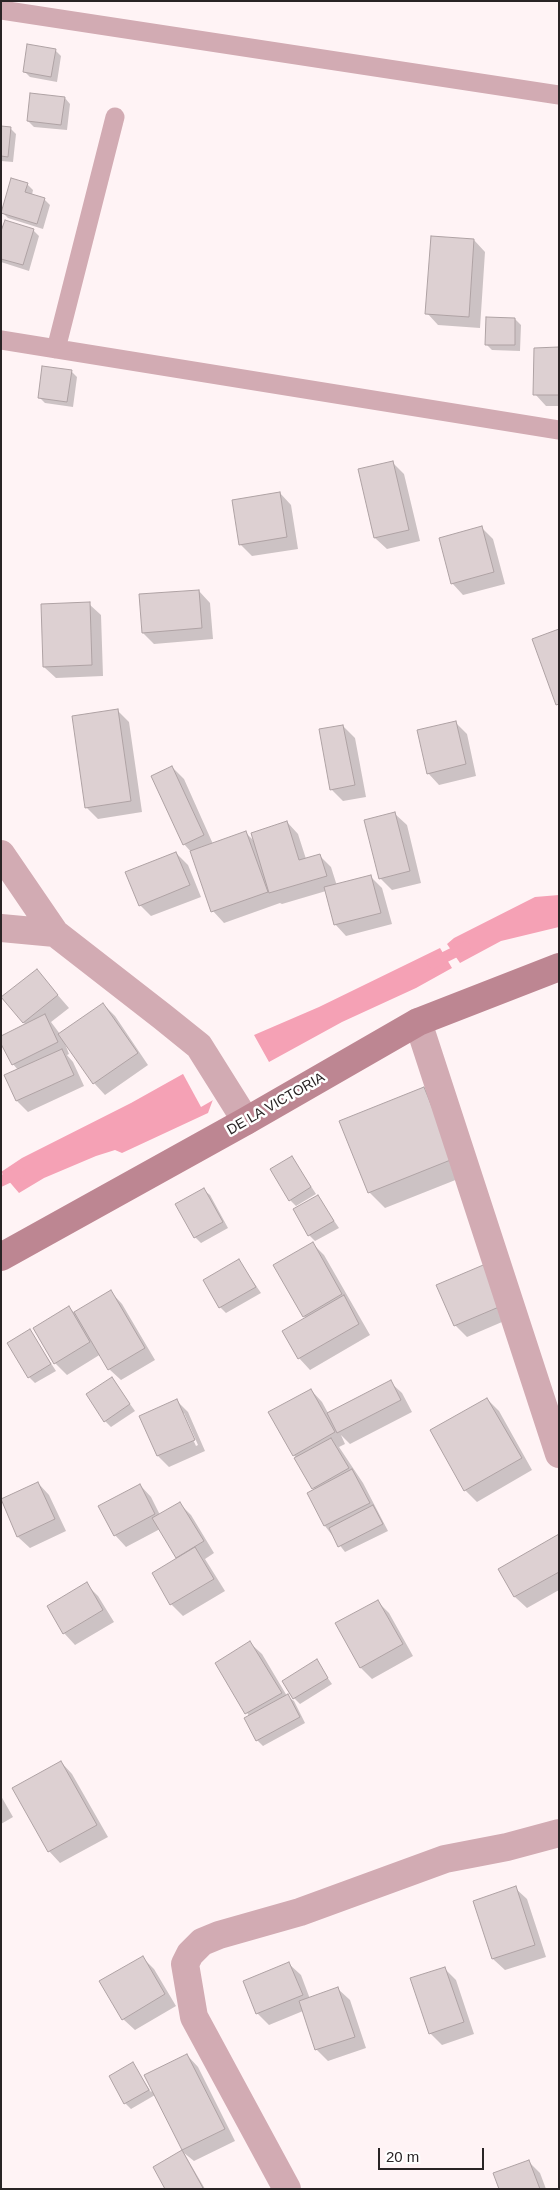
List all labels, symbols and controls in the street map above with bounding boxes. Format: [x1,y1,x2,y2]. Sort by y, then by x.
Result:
street label: DE LA VICTORIA [224,1069,328,1139]
scale bar [380,2138,486,2170]
text: 20 m [386,2148,419,2165]

